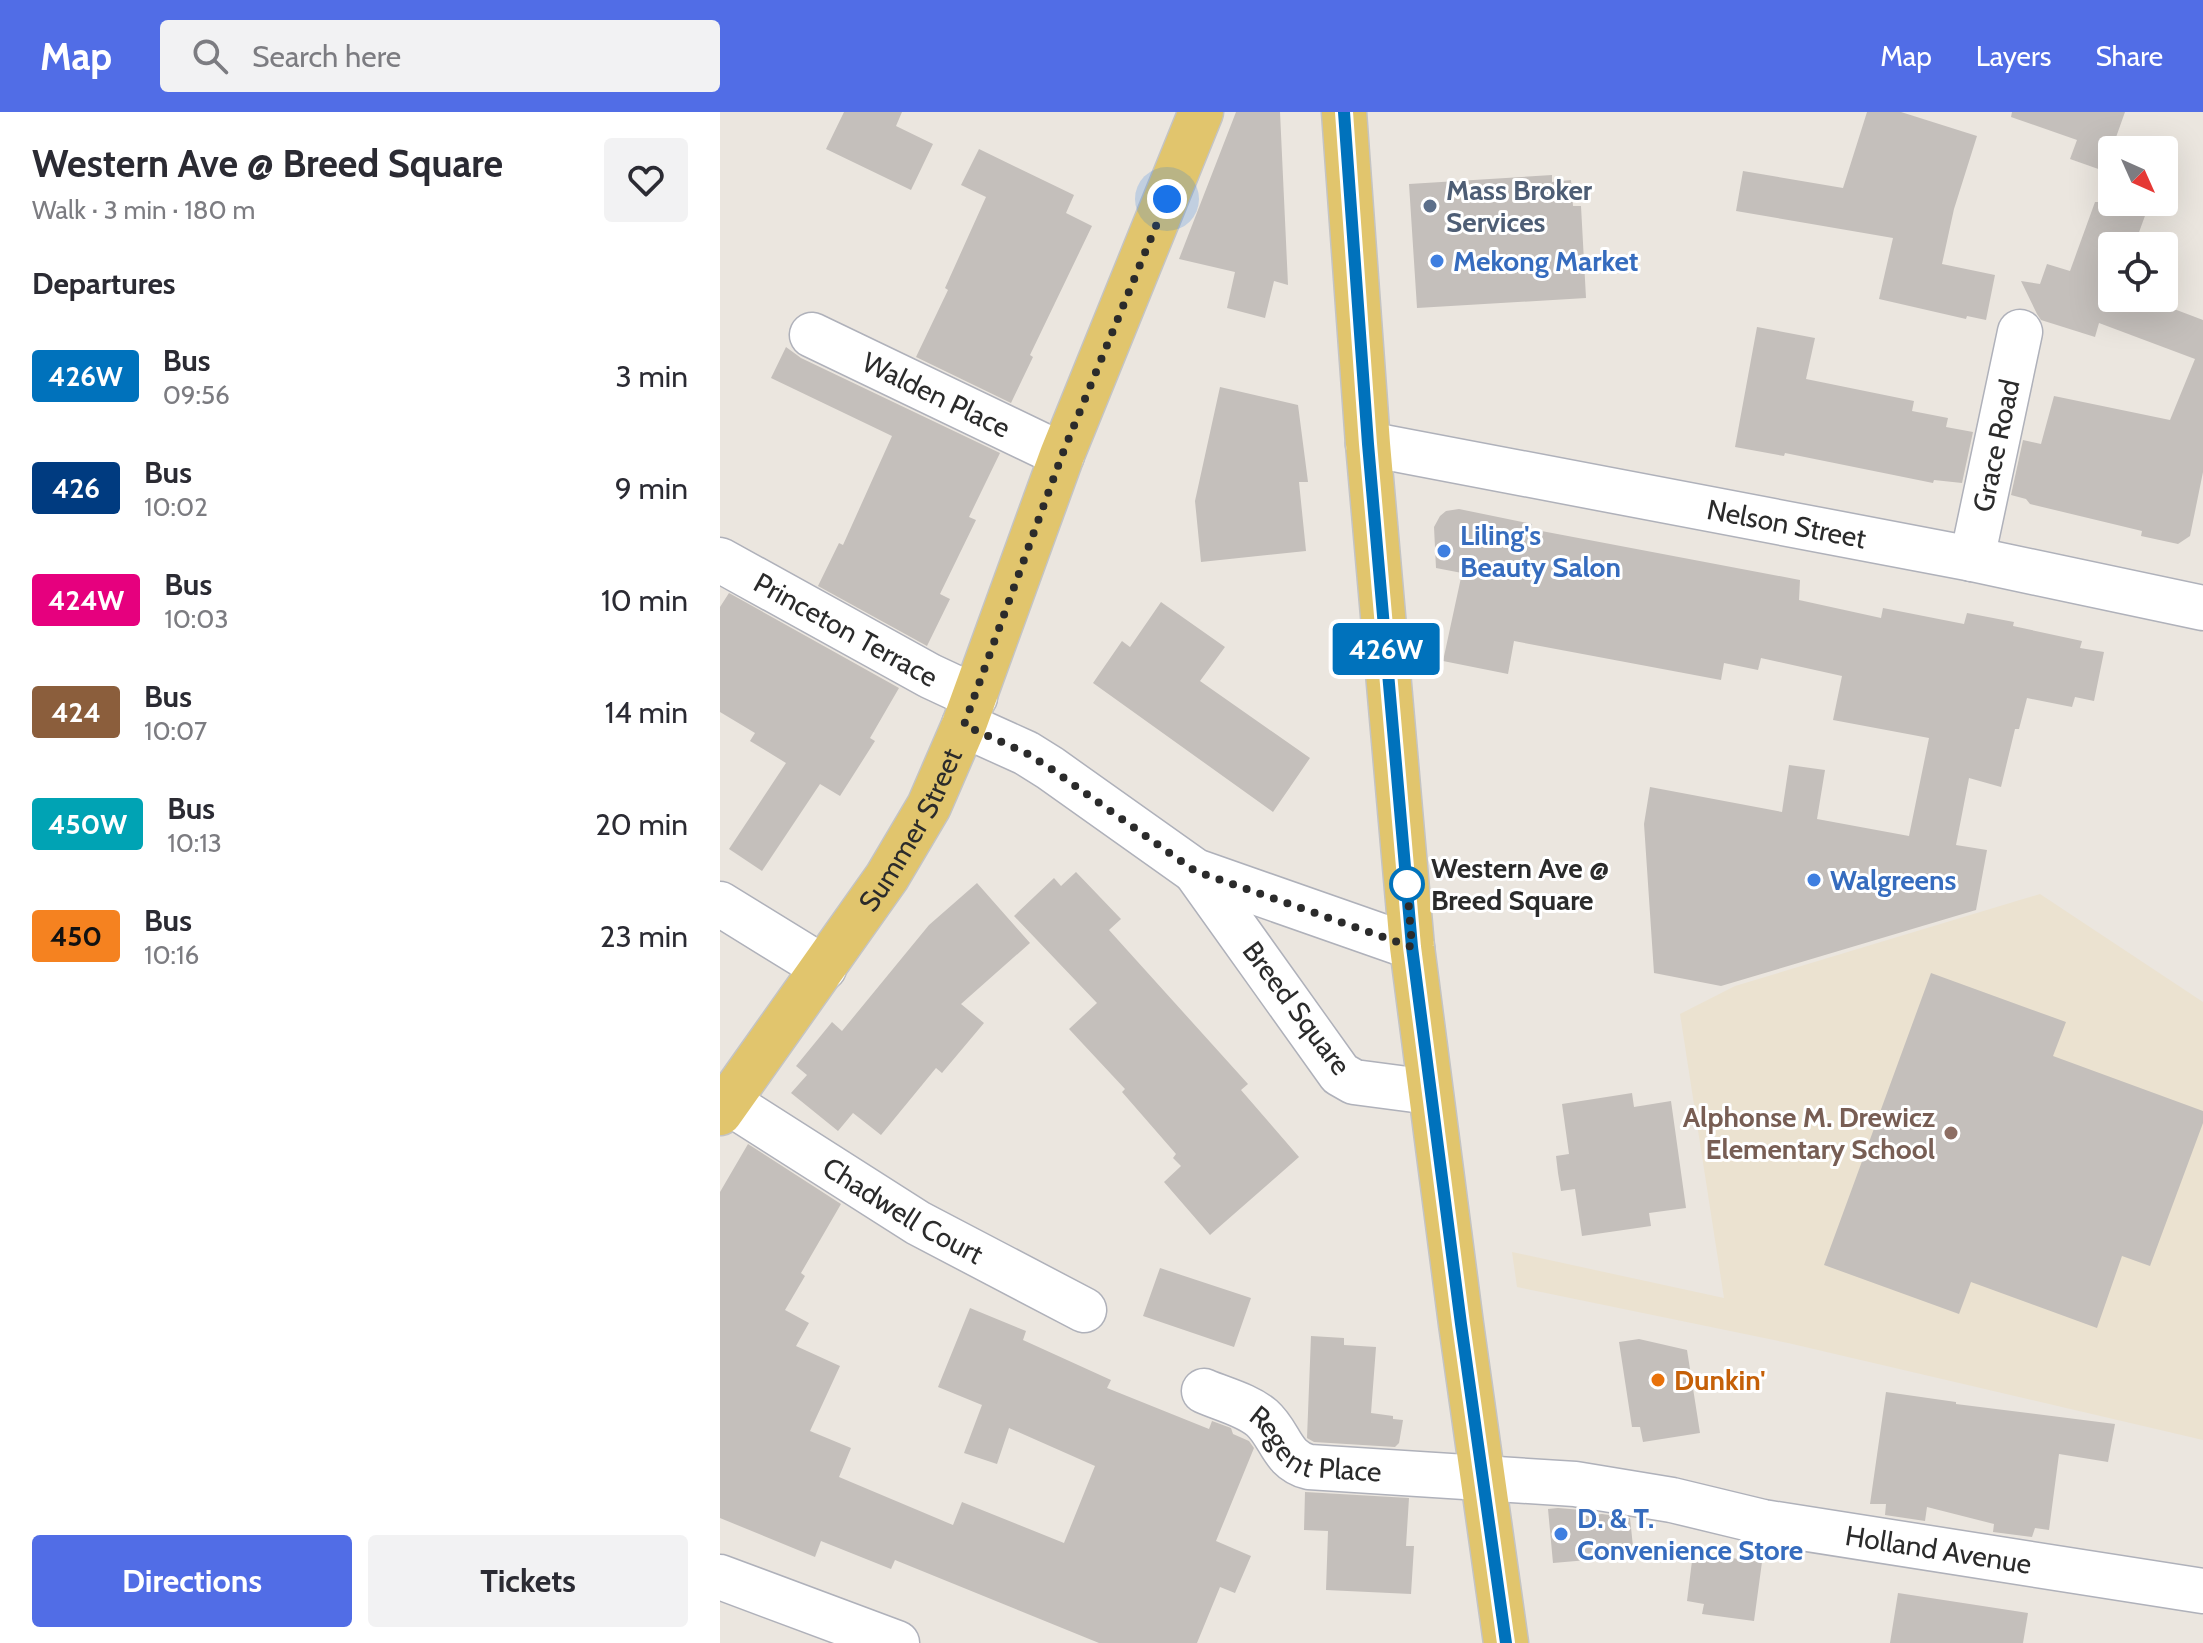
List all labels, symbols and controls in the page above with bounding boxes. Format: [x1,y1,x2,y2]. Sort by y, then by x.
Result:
search box [160,20,720,92]
text: Map [40,33,112,80]
icon: search [188,34,232,78]
text: Search here [252,38,401,75]
text: Map [1880,39,1932,73]
text: Layers [1976,39,2051,73]
text: Share [2095,39,2163,73]
north arrow [2098,136,2178,216]
map controls [2098,136,2178,312]
button: heart [604,138,688,222]
text: Western Ave @ Breed Square [32,140,503,187]
place label: Mass Broker Services [1446,173,1593,239]
your location [1147,179,1187,219]
text: Walk · 3 min · 180 m [32,194,255,226]
marker: Mass Broker Services [1421,197,1439,215]
button: locate [2098,232,2178,312]
place label: Mekong Market [1453,244,1639,278]
marker: Mekong Market [1428,252,1446,270]
text: Departures [32,265,176,302]
text: Bus [163,342,211,379]
street label: Walden Place [857,345,1016,445]
text: 3 min [616,358,688,395]
text: 426W [48,359,123,393]
street label: Grace Road [1965,376,2027,515]
text: 09:56 [163,379,230,411]
text: Bus [144,454,192,491]
text: 9 min [615,470,688,507]
text: 426 [52,471,100,505]
text: 10:02 [144,491,208,523]
street label: Nelson Street [1704,492,1869,555]
place label: Liling's Beauty Salon [1460,518,1621,584]
marker: Liling's Beauty Salon [1435,542,1453,560]
street label: Princeton Terrace [748,565,944,694]
text: Bus [164,566,212,603]
text: 10 min [601,582,688,619]
text: 424W [48,583,124,617]
text: 10:03 [164,603,229,635]
line badge: 426W [1330,623,1442,675]
text: 426W [1349,632,1423,666]
text: Bus [144,678,192,715]
text: 14 min [605,694,688,731]
text: 424 [51,695,101,729]
text: 10:07 [144,715,207,747]
street label: Summer Street [851,743,969,918]
text: Bus [167,790,215,827]
text: 20 min [595,806,688,843]
text: 450W [48,807,127,841]
text: 10:13 [167,827,222,859]
place label: Western Ave @ Breed Square [1431,851,1609,917]
place label: Walgreens [1830,863,1956,897]
marker: Western Ave @ Breed Square [1390,867,1424,901]
marker: Walgreens [1805,871,1823,889]
text: Bus [144,902,192,939]
text: 23 min [600,918,688,955]
text: 450 [50,919,102,953]
street label: Breed Square [1236,935,1358,1081]
text: 10:16 [144,939,199,971]
place label: Alphonse M. Drewicz Elementary School [1683,1100,1935,1166]
marker: Alphonse M. Drewicz Elementary School [1942,1124,1960,1142]
street label: Chadwell Court [816,1150,989,1271]
place label: Dunkin' [1674,1363,1765,1397]
marker: Dunkin' [1649,1371,1667,1389]
street label: Regent Place [1243,1398,1382,1489]
place label: D. & T. Convenience Store [1577,1501,1803,1567]
street label: Holland Avenue [1843,1518,2034,1581]
marker: D. & T. Convenience Store [1552,1525,1570,1543]
button: Directions [32,1535,352,1627]
button: Tickets [368,1535,688,1627]

